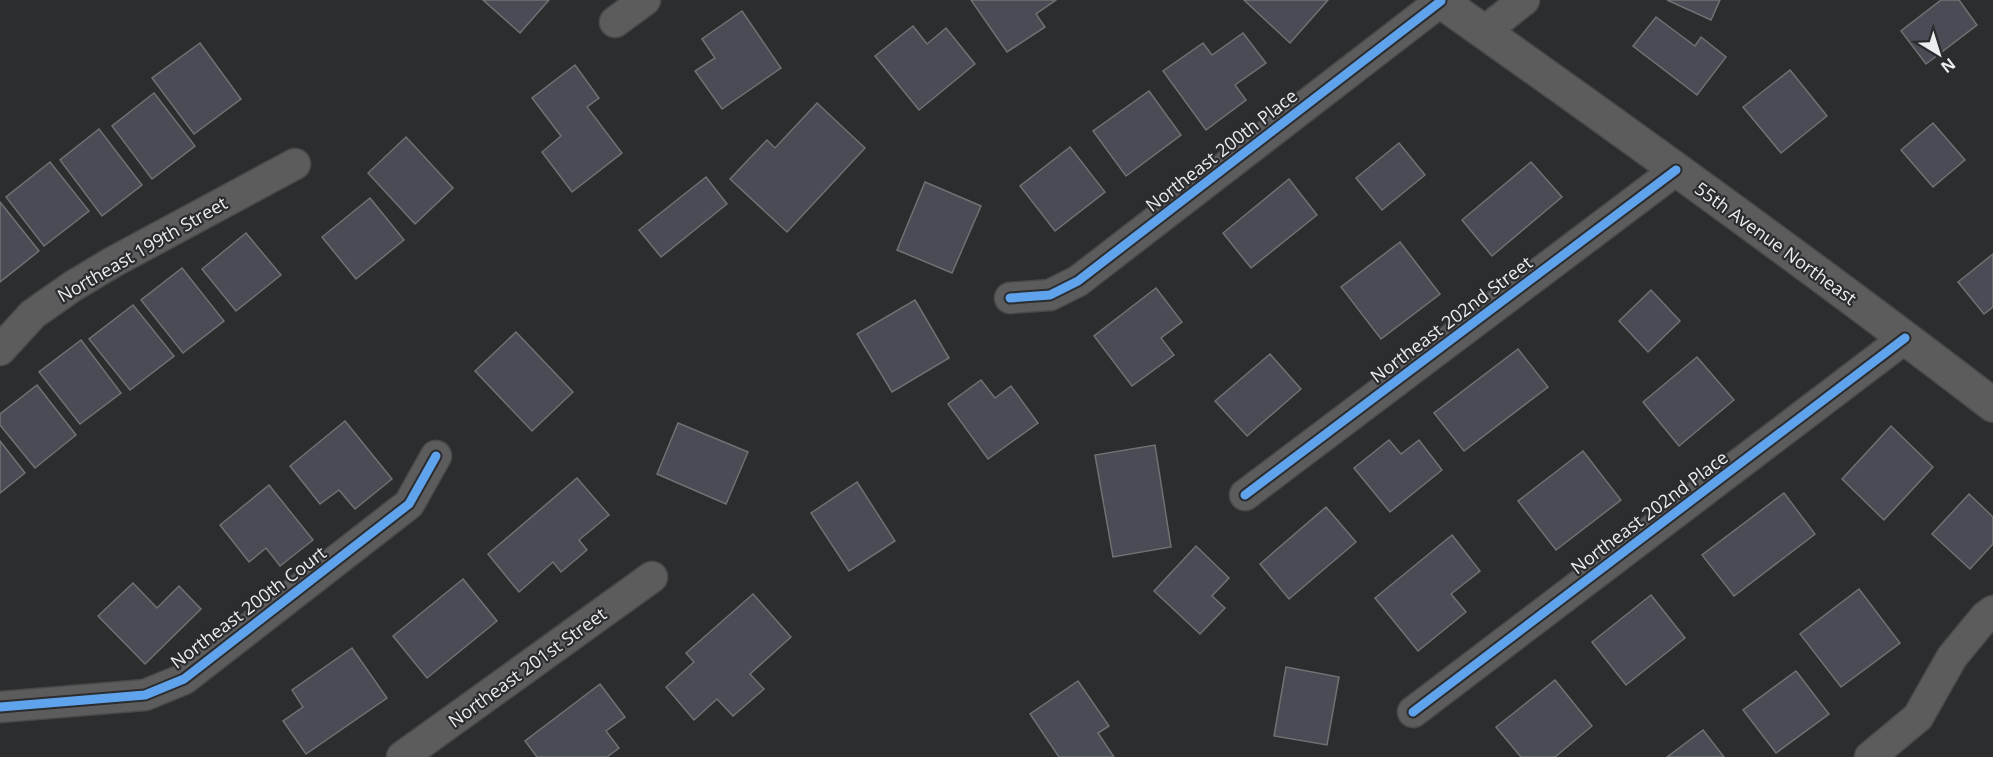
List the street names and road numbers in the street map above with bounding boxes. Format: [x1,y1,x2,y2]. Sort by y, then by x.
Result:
street label: Northeast 200th Place [1140,83,1302,217]
street label: 55th Avenue Northeast [1690,176,1862,310]
street label: Northeast 199th Street [53,191,231,307]
street label: Northeast 202nd Street [1365,250,1537,388]
street label: Northeast 202nd Place [1566,445,1732,579]
street label: Northeast 200th Court [165,541,331,673]
street label: Northeast 201st Street [443,602,611,732]

